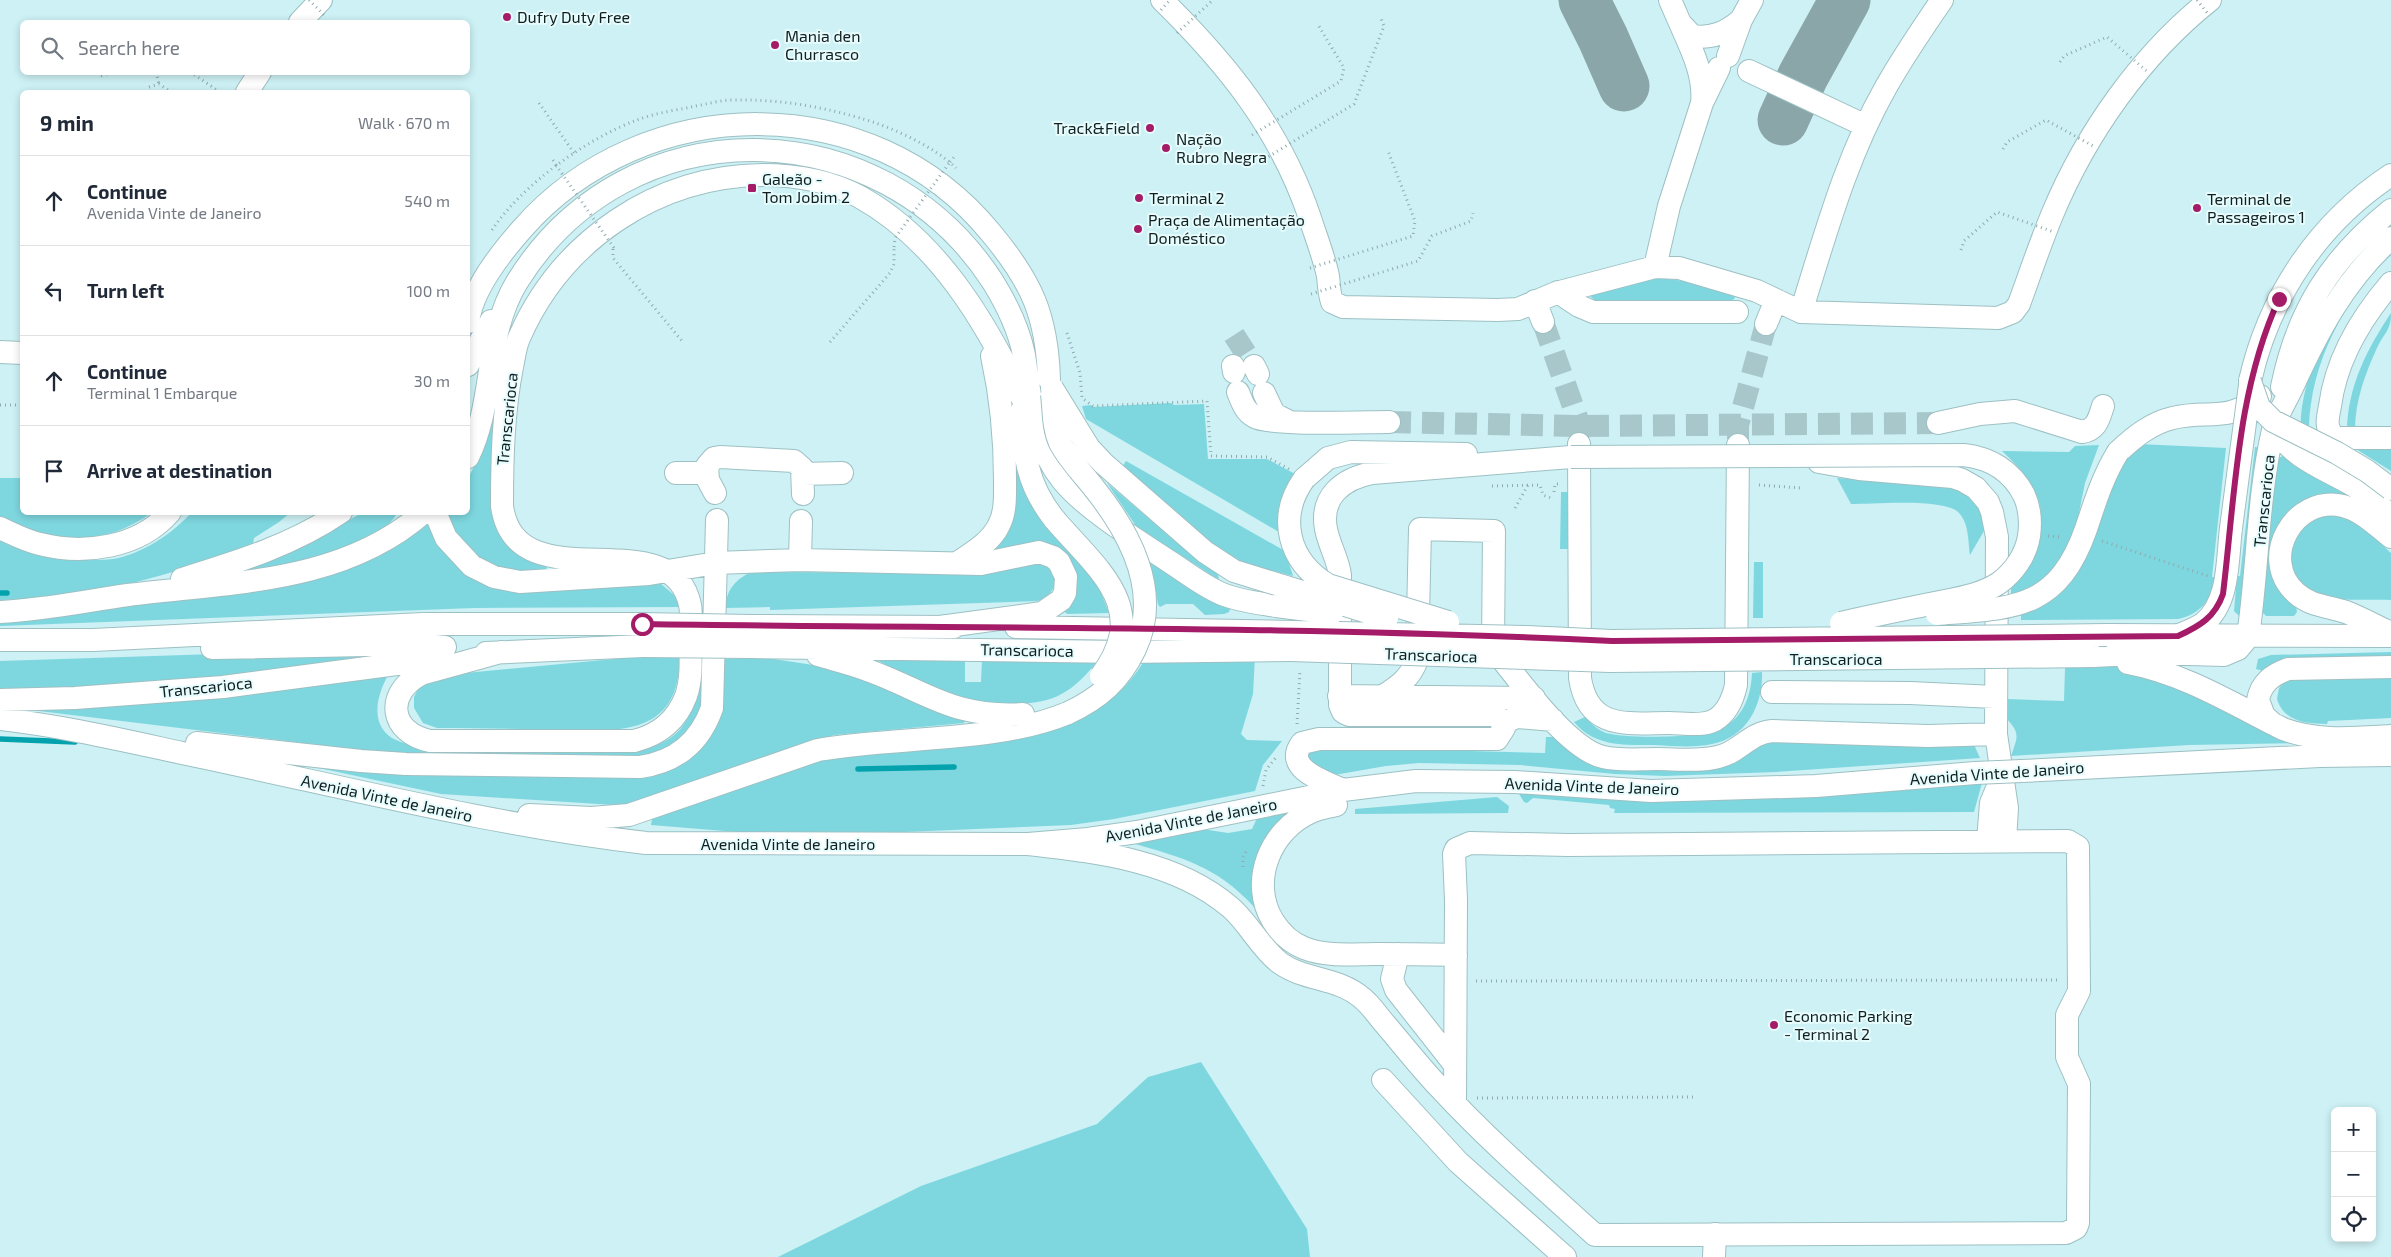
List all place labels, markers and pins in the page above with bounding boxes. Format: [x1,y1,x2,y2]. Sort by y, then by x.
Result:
place label: Dufry Duty Free [517,7,630,26]
marker: Dufry Duty Free [501,11,513,23]
place label: Mania den Churrasco [785,26,861,63]
marker: Mania den Churrasco [769,39,781,51]
place label: Track&Field [1054,118,1140,137]
marker: Track&Field [1144,122,1156,134]
place label: Nação Rubro Negra [1176,129,1267,166]
marker: Nação Rubro Negra [1160,142,1172,154]
place label: Galeão - Tom Jobim 2 [762,169,850,206]
marker: Galeão - Tom Jobim 2 [746,182,758,194]
place label: Terminal 2 [1149,188,1225,207]
place label: Terminal de Passageiros 1 [2207,189,2305,226]
marker: Terminal 2 [1133,192,1145,204]
marker: Terminal de Passageiros 1 [2191,202,2203,214]
place label: Praça de Alimentação Doméstico [1148,210,1305,247]
marker: Praça de Alimentação Doméstico [1132,223,1144,235]
place label: Economic Parking - Terminal 2 [1784,1006,1912,1043]
marker: Economic Parking - Terminal 2 [1768,1019,1780,1031]

